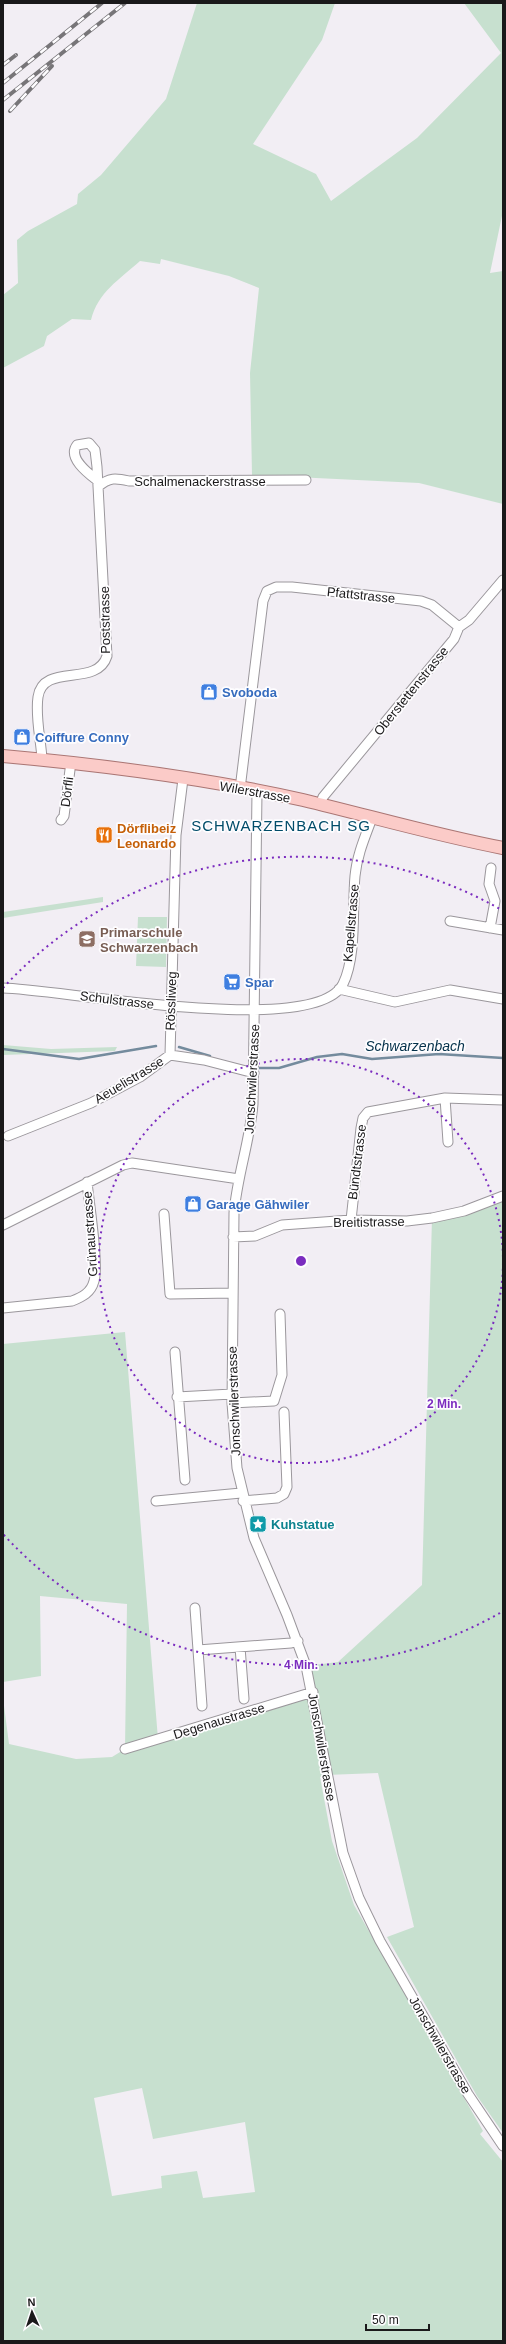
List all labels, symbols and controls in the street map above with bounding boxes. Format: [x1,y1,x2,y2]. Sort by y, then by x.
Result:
street label: Schalmenackerstrasse [134,474,266,489]
street label: Pfattstrasse [326,584,396,606]
street label: Poststrasse [97,586,113,654]
street label: Oberstettenstrasse [371,644,451,738]
shop icon: Svoboda [199,682,219,702]
place label: Svoboda [222,685,278,700]
shop icon: Coiffure Conny [12,727,32,747]
place label: Coiffure Conny [35,730,130,745]
street label: Dörfli [58,776,76,808]
street label: Wilerstrasse [218,778,292,806]
district label: SCHWARZENBACH SG [191,817,371,834]
place label: Dörflibeiz Leonardo [117,821,177,851]
restaurant icon: Dörflibeiz Leonardo [94,825,114,845]
street label: Kapellstrasse [340,883,362,963]
place label: Primarschule Schwarzenbach [100,925,198,955]
school or university icon: Primarschule Schwarzenbach [77,929,97,949]
street label: Rössliweg [162,971,180,1031]
supermarket icon: Spar [222,972,242,992]
place label: Spar [245,975,274,990]
street label: Schulstrasse [79,988,155,1012]
street label: Jonschwilerstrasse [242,1024,262,1134]
water label: Schwarzenbach [365,1038,465,1054]
street label: Aeuelistrasse [92,1053,166,1107]
street label: Bündtstrasse [345,1123,369,1201]
street label: Grünaustrasse [80,1191,100,1277]
shop icon: Garage Gähwiler [183,1194,203,1214]
place label: Garage Gähwiler [206,1197,309,1212]
street label: Breitistrasse [333,1214,405,1230]
centre of rings [294,1254,308,1268]
street label: Jonschwilerstrasse [225,1346,243,1456]
text: 2 Min. [427,1397,461,1411]
place icon: Kuhstatue [248,1514,268,1534]
place label: Kuhstatue [271,1517,335,1532]
text: 4 Min. [284,1658,318,1672]
street label: Jonschwilerstrasse [305,1692,339,1802]
street label: Degenaustrasse [172,1700,266,1742]
street label: Jonschwilerstrasse [406,1994,474,2096]
north arrow [12,2292,52,2332]
text: N [27,2296,36,2308]
scale bar [366,2306,429,2332]
text: 50 m [372,2313,399,2327]

